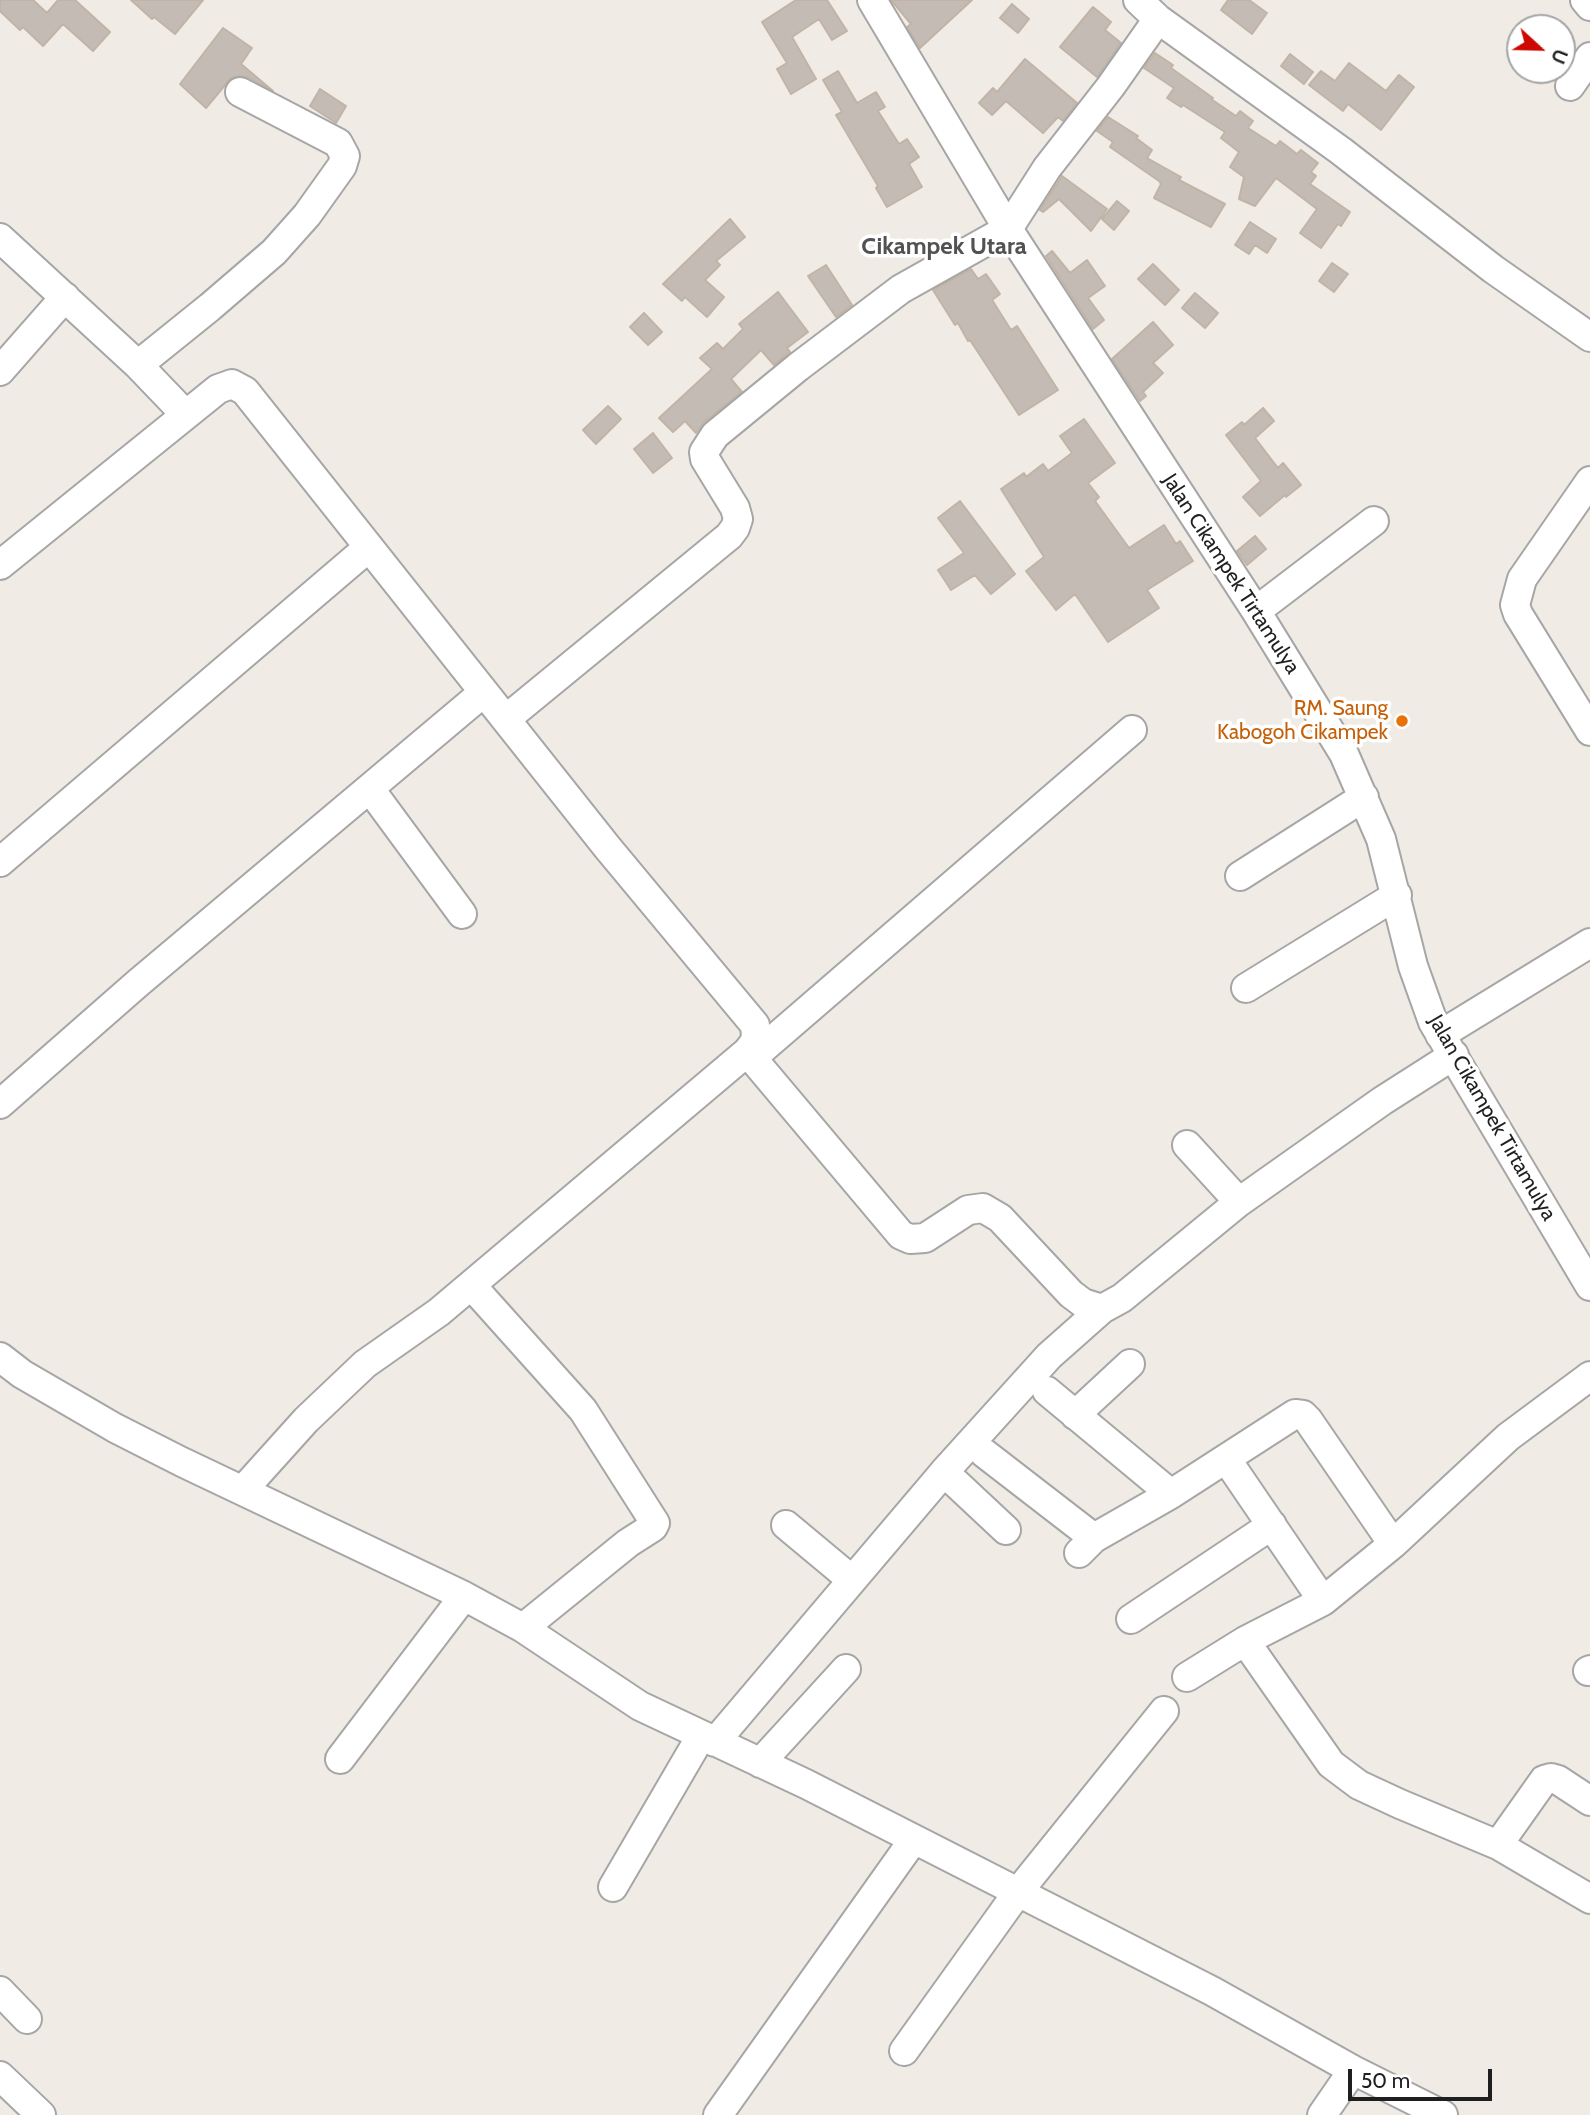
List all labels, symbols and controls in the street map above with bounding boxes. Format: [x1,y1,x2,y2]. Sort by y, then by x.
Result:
north arrow [1506,14,1576,84]
text: U [1546,46,1572,67]
district label: Cikampek Utara [861,233,1027,261]
street label: Jalan Cikampek Tirtamulya [1157,469,1305,679]
place label: RM. Saung Kabogoh Cikampek [1217,696,1388,746]
marker: RM. Saung Kabogoh Cikampek [1394,713,1410,729]
street label: Jalan Cikampek Tirtamulya [1423,1011,1561,1225]
scale bar [1352,2056,1496,2100]
text: 50 m [1361,2068,1410,2093]

